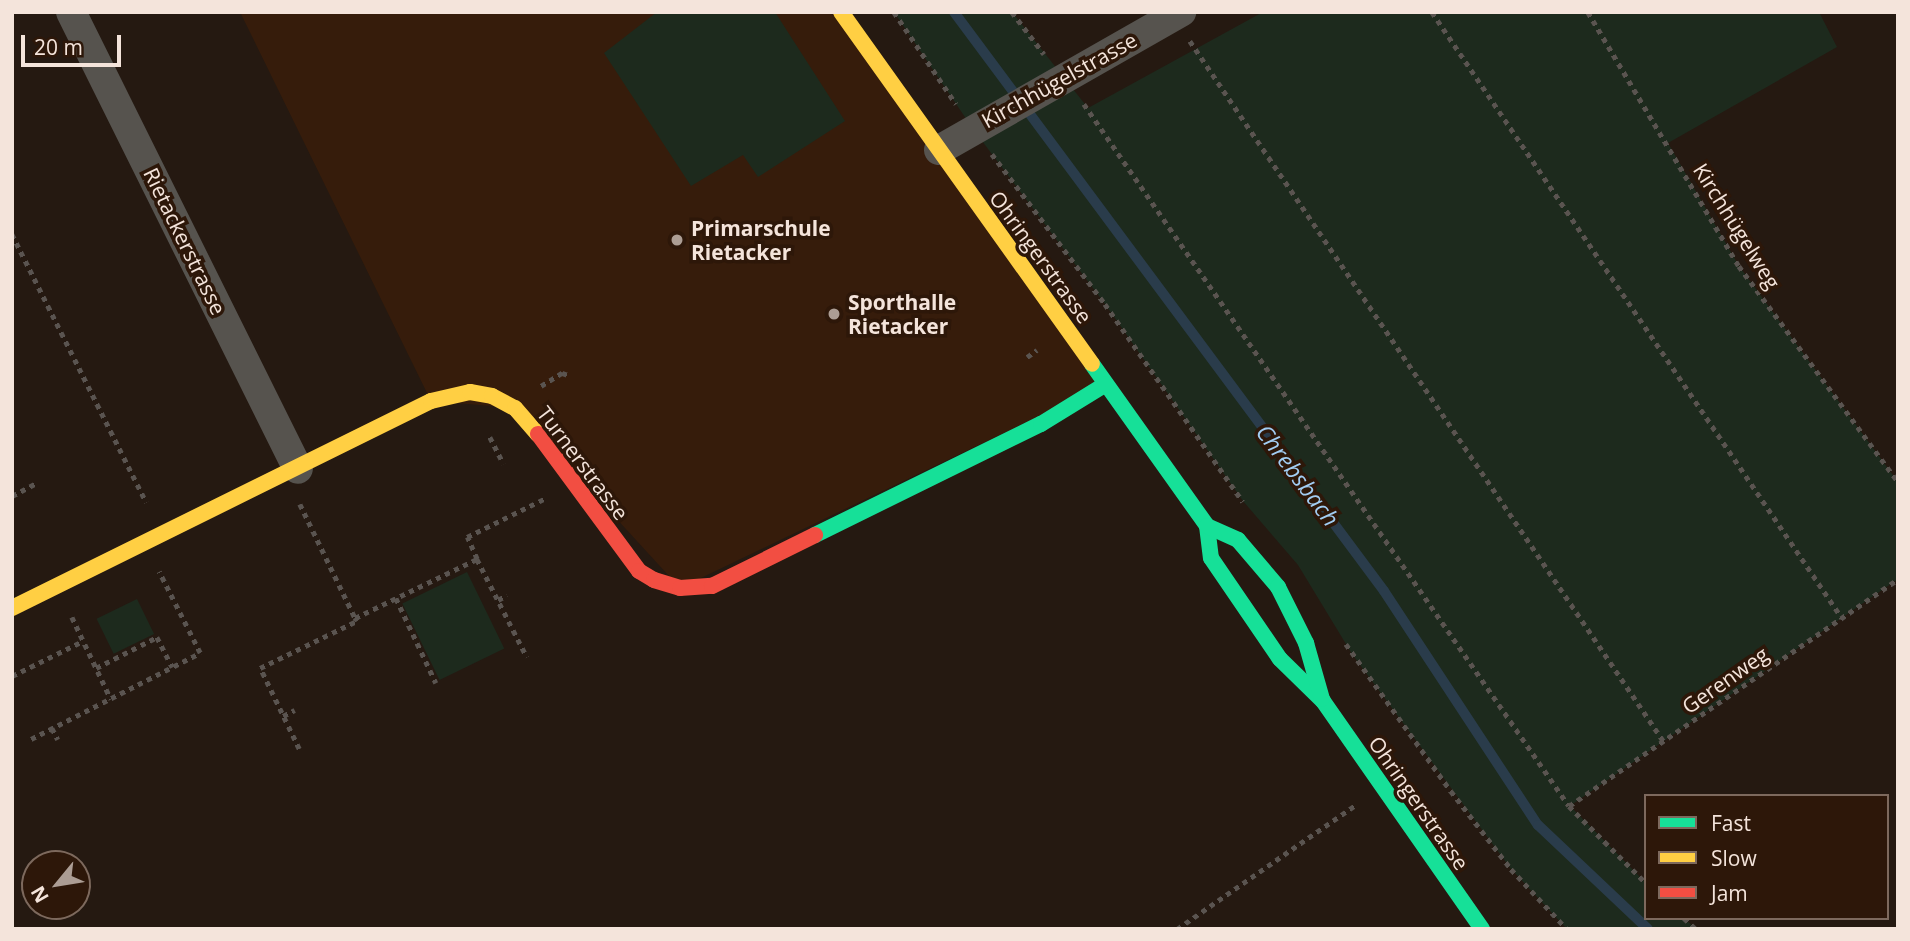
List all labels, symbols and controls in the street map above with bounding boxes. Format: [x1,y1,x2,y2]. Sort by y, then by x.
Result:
scale bar [24,21,124,65]
street label: Kirchhügelstrasse [977,27,1141,133]
text: 20 m [34,33,83,61]
street label: Kirchhügelweg [1688,159,1786,293]
street label: Rietackerstrasse [139,163,231,319]
street label: Ohringerstrasse [985,186,1097,328]
place label: Primarschule Rietacker [691,215,831,265]
marker: Primarschule Rietacker [669,232,685,248]
place label: Sporthalle Rietacker [848,289,956,339]
marker: Sporthalle Rietacker [826,306,842,322]
street label: Turnerstrasse [532,401,634,525]
water label: Chrebsbach [1251,419,1345,531]
street label: Gerenweg [1677,641,1773,719]
street label: Ohringerstrasse [1364,731,1474,875]
legend [1644,794,1889,920]
text: Fast [1711,809,1751,837]
text: Slow [1711,844,1757,872]
north arrow [21,850,91,920]
text: Jam [1711,879,1748,907]
text: N [24,881,55,908]

